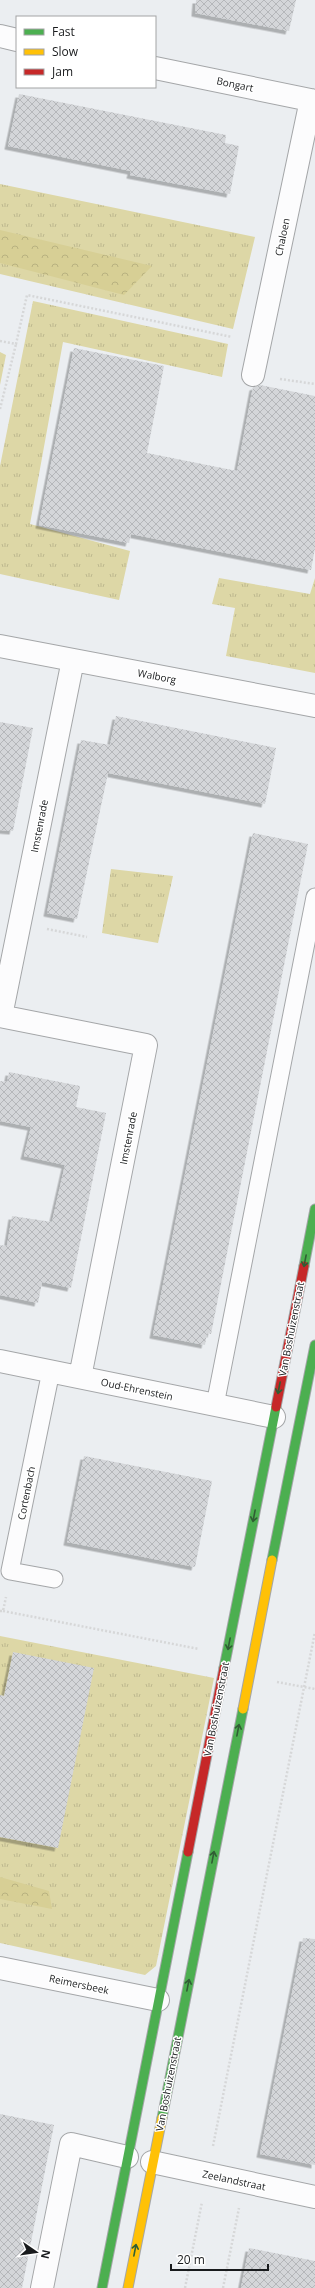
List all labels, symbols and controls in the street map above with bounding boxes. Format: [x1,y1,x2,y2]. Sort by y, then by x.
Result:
legend [16,16,156,88]
text: Fast [52,23,75,40]
text: Slow [52,43,79,60]
text: Jam [51,63,73,80]
street label: Bongart [215,73,255,95]
street label: Chaloen [271,217,293,257]
street label: Walborg [137,665,178,687]
street label: Imstenrade [27,798,51,854]
street label: Imstenrade [116,1110,140,1166]
one-way arrow [300,1254,308,1267]
street label: Van Boshuizenstraat [275,1280,307,1377]
street label: Oud-Ehrenstein [100,1375,174,1403]
one-way arrow [275,1382,283,1395]
street label: Cortenbach [14,1465,38,1521]
one-way arrow [250,1509,258,1522]
one-way arrow [224,1637,232,1650]
street label: Van Boshuizenstraat [200,1660,232,1757]
one-way arrow [235,1724,243,1737]
one-way arrow [209,1851,217,1864]
street label: Reimersbeek [48,1971,111,1997]
one-way arrow [184,1979,192,1992]
street label: Van Boshuizenstraat [152,2035,184,2132]
street label: Zeelandstraat [201,2166,267,2194]
north arrow [16,2232,56,2272]
one-way arrow [131,2244,139,2257]
scale bar [171,2246,268,2272]
text: N [38,2248,55,2260]
text: 20 m [177,2251,205,2268]

